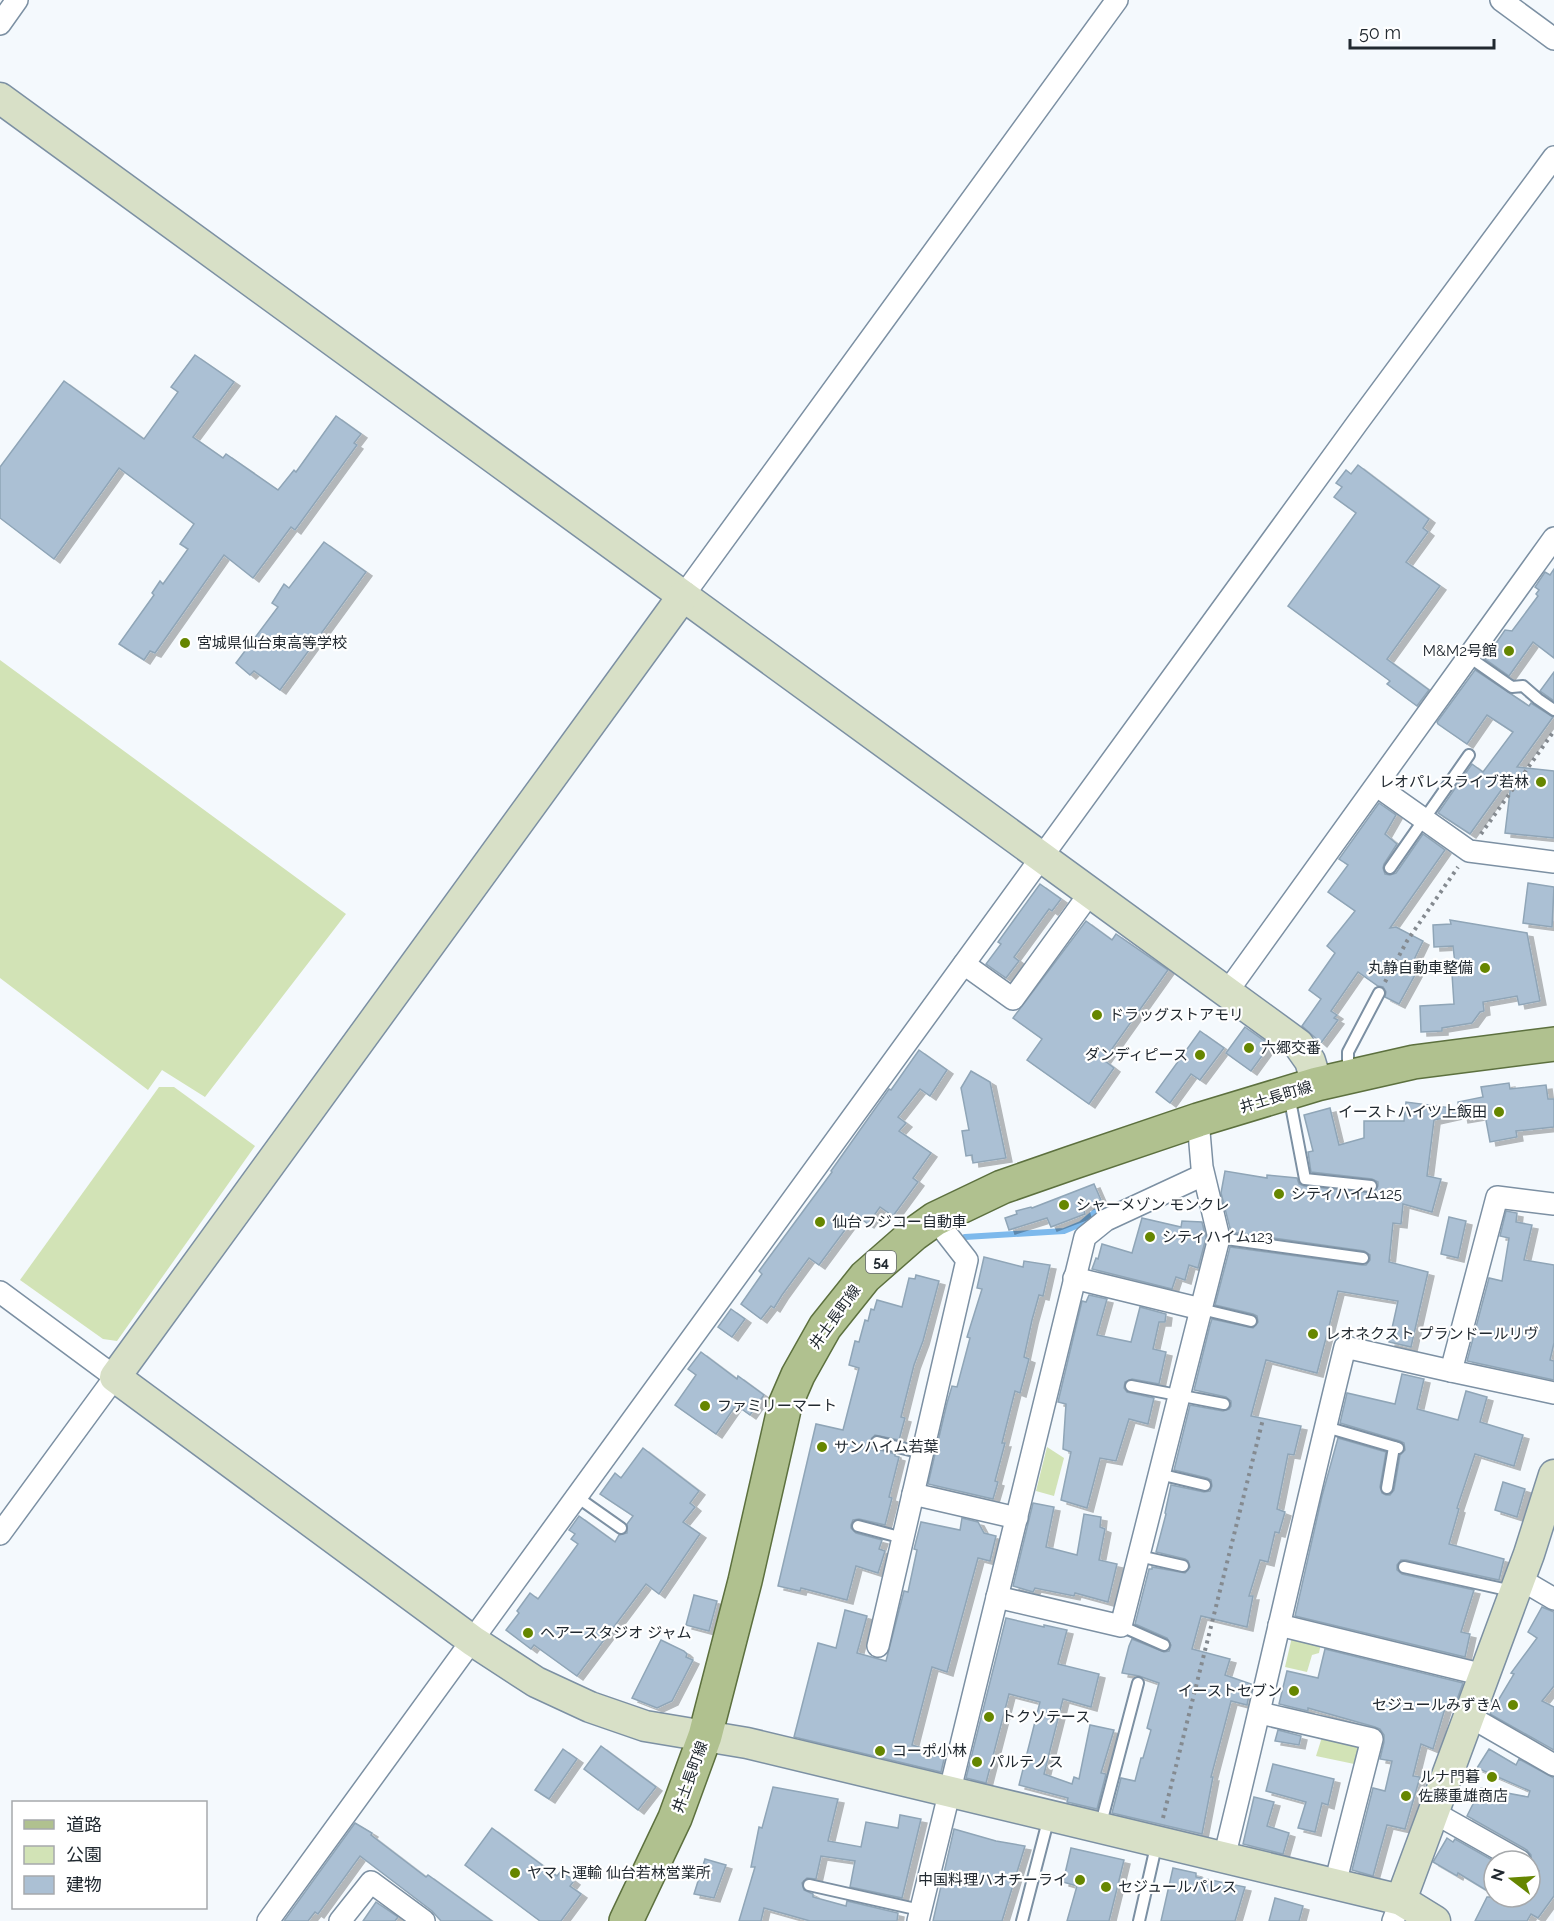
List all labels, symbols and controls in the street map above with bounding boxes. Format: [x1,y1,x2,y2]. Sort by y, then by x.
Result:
scale bar [1350,12,1494,50]
text: 50 m [1359,22,1401,43]
place label: 宮城県仙台東高等学校 [197,634,347,652]
marker: 宮城県仙台東高等学校 [178,636,192,650]
place label: M&M2号館 [1423,642,1497,660]
marker: M&M2号館 [1502,644,1516,658]
place label: レオパレスライブ若林 [1379,773,1529,791]
marker: レオパレスライブ若林 [1534,775,1548,789]
place label: 丸静自動車整備 [1368,959,1473,977]
marker: 丸静自動車整備 [1478,961,1492,975]
place label: ドラッグストアモリ [1109,1006,1244,1024]
marker: ドラッグストアモリ [1090,1008,1104,1022]
place label: 六郷交番 [1261,1039,1321,1057]
marker: 六郷交番 [1242,1041,1256,1055]
place label: ダンディピース [1085,1046,1188,1064]
marker: ダンディピース [1193,1048,1207,1062]
street label: 井土長町線 [1237,1077,1315,1117]
place label: イーストハイツ上飯田 [1338,1103,1487,1121]
marker: イーストハイツ上飯田 [1492,1105,1506,1119]
place label: シティハイム125 [1291,1185,1402,1203]
marker: シティハイム125 [1272,1187,1286,1201]
place label: シャーメゾン モンクレ [1076,1196,1229,1214]
marker: シャーメゾン モンクレ [1057,1198,1071,1212]
place label: 仙台フジコー自動車 [832,1213,967,1231]
marker: 仙台フジコー自動車 [813,1215,827,1229]
place label: シティハイム123 [1162,1228,1273,1246]
marker: シティハイム123 [1143,1230,1157,1244]
road number: 54 [866,1251,896,1273]
street label: 井土長町線 [806,1281,864,1353]
place label: レオネクスト プランドールリヴ [1325,1325,1538,1343]
marker: レオネクスト プランドールリヴ [1306,1327,1320,1341]
place label: ファミリーマート [717,1397,837,1415]
marker: ファミリーマート [698,1399,712,1413]
place label: サンハイム若葉 [834,1438,938,1456]
marker: サンハイム若葉 [815,1440,829,1454]
place label: ヘアースタジオ ジャム [540,1624,691,1642]
marker: ヘアースタジオ ジャム [521,1626,535,1640]
place label: イーストセブン [1178,1682,1282,1700]
marker: イーストセブン [1287,1684,1301,1698]
place label: セジュールみずきA [1372,1696,1501,1714]
marker: セジュールみずきA [1506,1698,1520,1712]
place label: トクソテース [1001,1708,1090,1726]
marker: トクソテース [982,1710,996,1724]
street label: 井土長町線 [669,1739,711,1815]
place label: コーポ小林 [892,1742,967,1760]
marker: コーポ小林 [873,1744,887,1758]
place label: パルテノス [989,1753,1064,1771]
marker: パルテノス [970,1755,984,1769]
place label: ルナ門暮 [1420,1768,1480,1786]
marker: ルナ門暮 [1485,1770,1499,1784]
place label: 佐藤重雄商店 [1418,1787,1508,1805]
marker: 佐藤重雄商店 [1399,1789,1413,1803]
legend [12,1801,207,1909]
text: 道路 [66,1814,102,1835]
text: 公園 [66,1844,102,1865]
north arrow [1482,1849,1542,1909]
place label: ヤマト運輸 仙台若林営業所 [527,1864,711,1882]
marker: ヤマト運輸 仙台若林営業所 [508,1866,522,1880]
text: N [1487,1866,1509,1883]
place label: 中国料理ハオチーライ [918,1871,1068,1889]
marker: 中国料理ハオチーライ [1073,1873,1087,1887]
text: 建物 [66,1874,102,1895]
place label: セジュールパレス [1118,1878,1237,1896]
marker: セジュールパレス [1099,1880,1113,1894]

